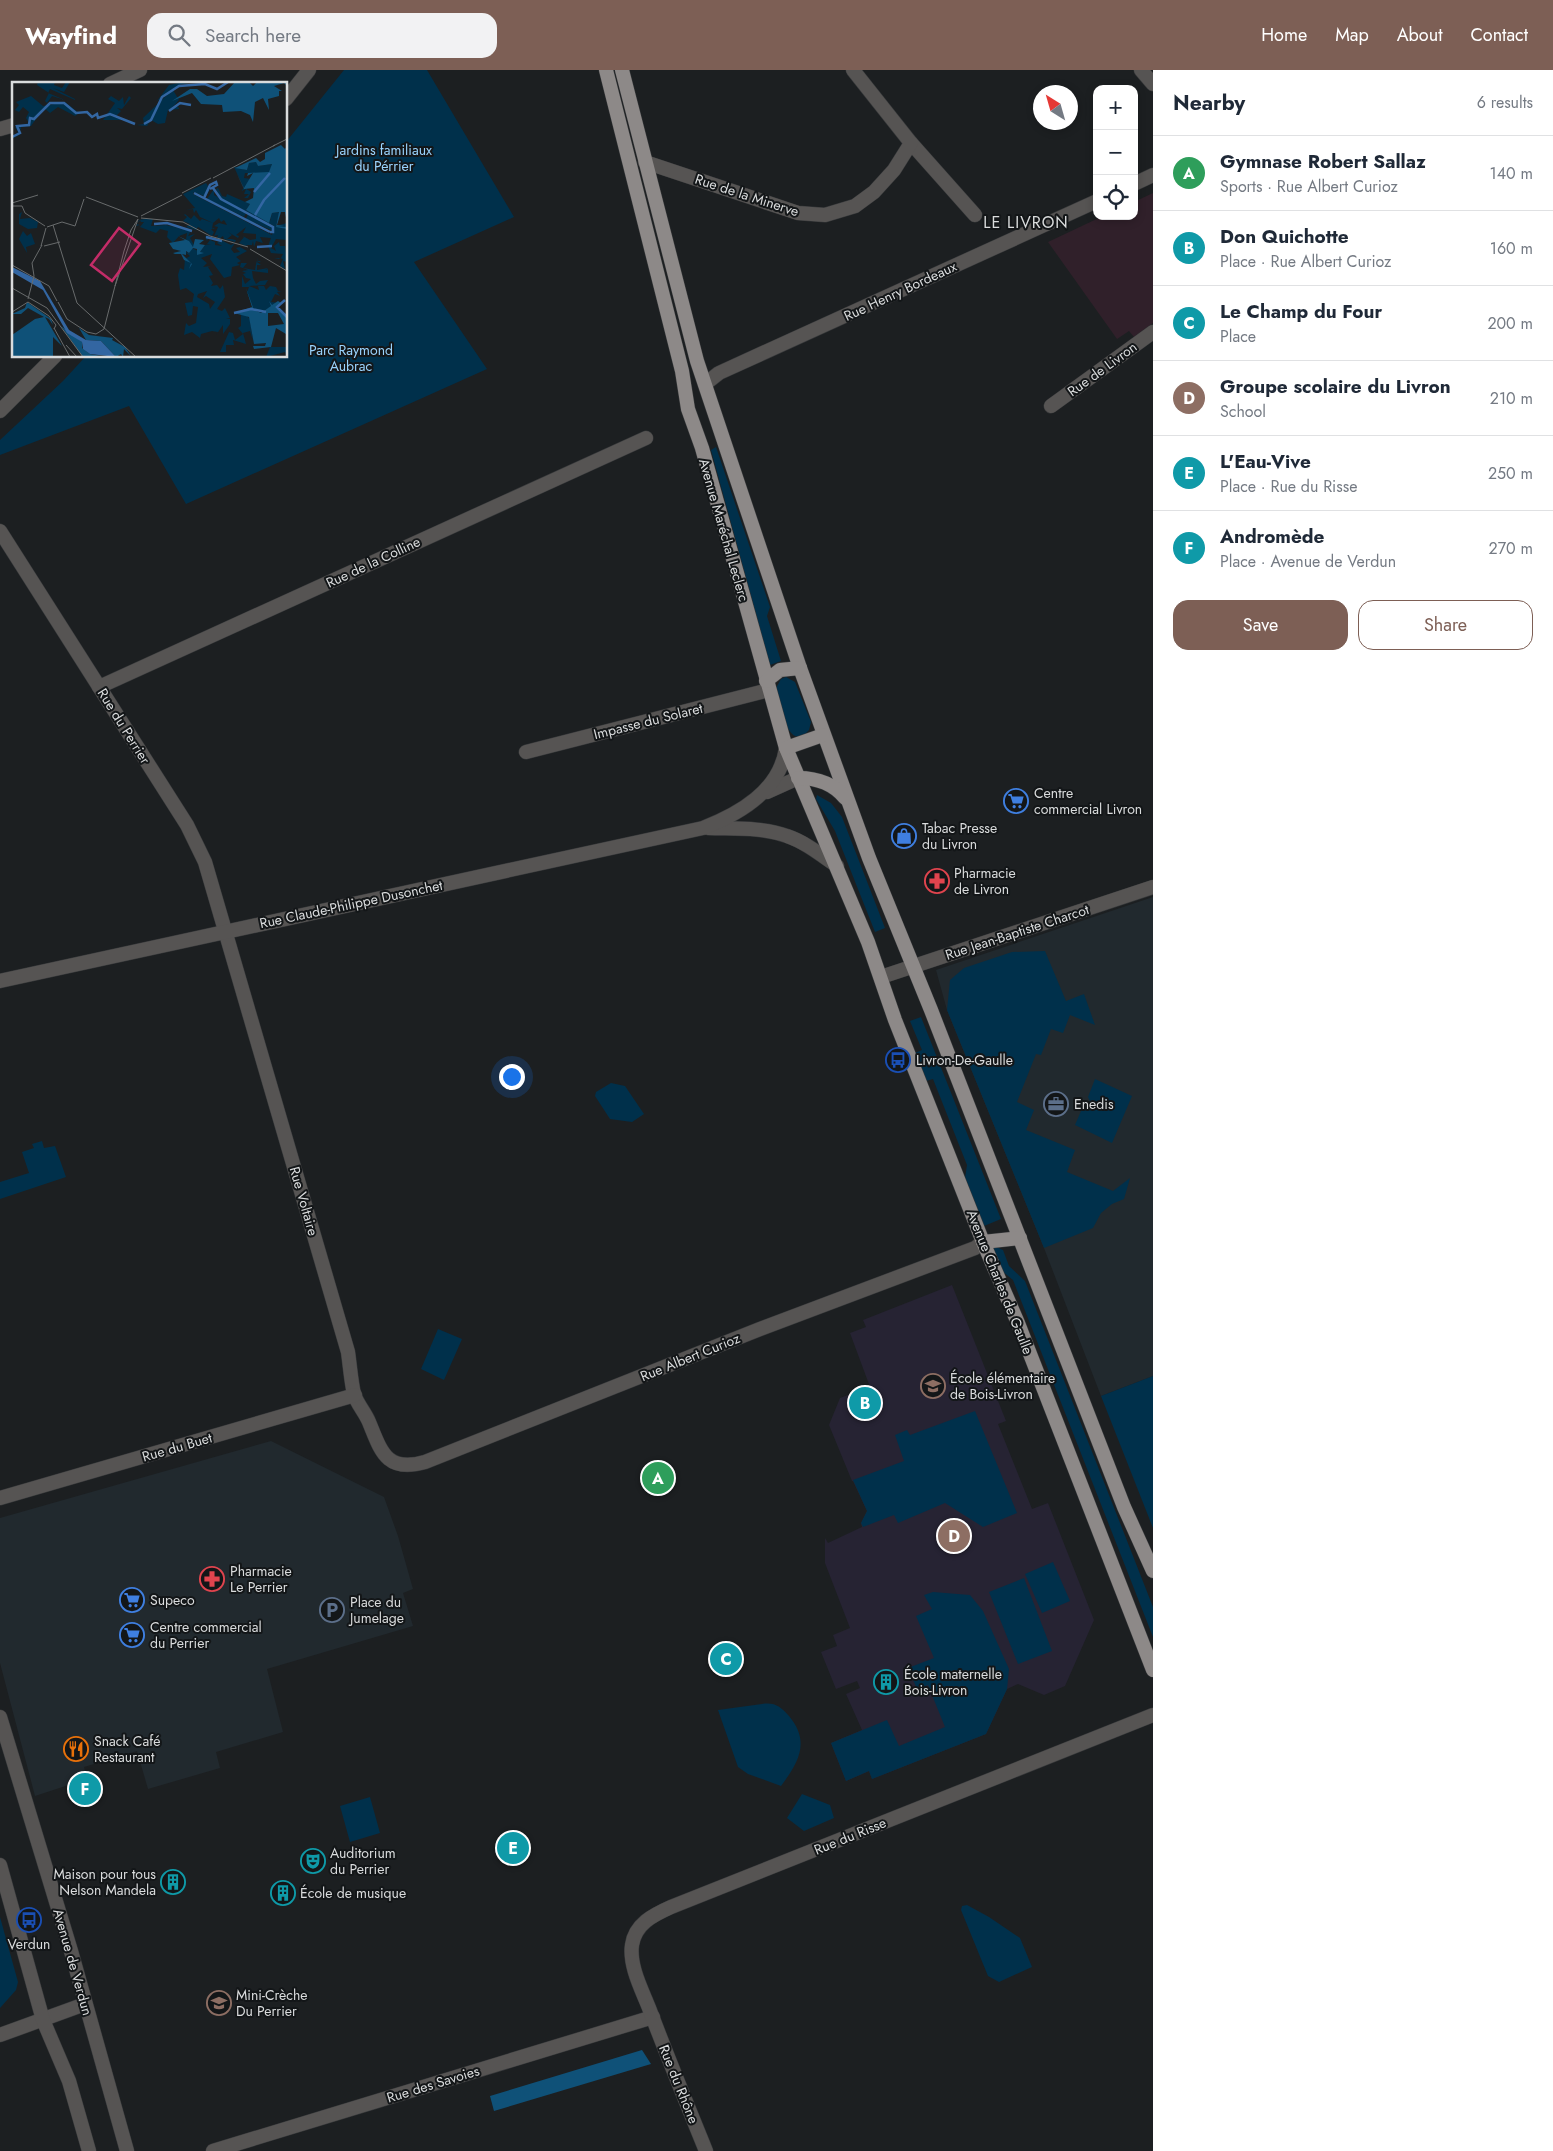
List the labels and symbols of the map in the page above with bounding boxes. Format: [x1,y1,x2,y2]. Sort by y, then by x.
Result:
inset map [12,82,288,358]
north arrow [1033,85,1078,130]
park label: Jardins familiaux du Pérrier [334,140,432,176]
street label: Rue de la Minerve [693,169,801,221]
district label: LE LIVRON [983,211,1069,234]
street label: Rue Henry Bordeaux [840,256,960,326]
street label: Rue de Livron [1063,337,1141,401]
park label: Parc Raymond Aubrac [309,340,393,376]
street label: Avenue Maréchal Leclerc [694,456,754,604]
street label: Rue de la Colline [323,531,423,593]
street label: Rue du Perrier [93,684,155,768]
street label: Impasse du Solaret [591,698,705,744]
place label: Centre commercial Livron [1034,783,1142,819]
supermarket icon: Centre commercial Livron [1003,788,1029,814]
place label: Tabac Presse du Livron [922,818,997,854]
shop icon: Tabac Presse du Livron [891,823,917,849]
place label: Pharmacie de Livron [954,863,1016,899]
pharmacy icon: Pharmacie de Livron [924,868,950,894]
street label: Rue Claude-Philippe Dusonchet [258,875,445,933]
street label: Rue Jean-Baptiste Charcot [943,899,1092,965]
bus stop icon: Livron-De-Gaulle [885,1047,911,1073]
place label: Livron-De-Gaulle [916,1050,1013,1070]
your location [499,1064,525,1090]
office icon: Enedis [1043,1091,1069,1117]
place label: Enedis [1074,1094,1114,1114]
street label: Rue Voltaire [285,1164,323,1238]
street label: Avenue Charles de Gaulle [962,1207,1038,1357]
street label: Rue Albert Curioz [637,1328,743,1386]
place label: École élémentaire de Bois-Livron [950,1368,1055,1404]
school or university icon: École élémentaire de Bois-Livron [920,1373,946,1399]
pin: B [849,1384,881,1422]
street label: Rue du Buet [140,1427,215,1467]
pin: A [642,1459,674,1497]
pin: D [938,1517,970,1555]
place label: Pharmacie Le Perrier [230,1561,292,1597]
pharmacy icon: Pharmacie Le Perrier [199,1566,225,1592]
supermarket icon: Supeco [119,1587,145,1613]
place label: Supeco [150,1590,195,1610]
place label: Place du Jumelage [348,1592,404,1628]
parking icon: Place du Jumelage [319,1597,345,1623]
place label: Centre commercial du Perrier [150,1617,262,1653]
supermarket icon: Centre commercial du Perrier [119,1622,145,1648]
pin: C [710,1640,742,1678]
place label: École maternelle Bois-Livron [904,1664,1002,1700]
building icon: École maternelle Bois-Livron [873,1669,899,1695]
place label: Snack Café Restaurant [94,1731,160,1767]
restaurant icon: Snack Café Restaurant [63,1736,89,1762]
pin: F [69,1770,101,1808]
street label: Rue du Risse [811,1812,889,1860]
pin: E [497,1829,529,1867]
place label: Auditorium du Perrier [330,1843,396,1879]
theatre icon: Auditorium du Perrier [300,1848,326,1874]
place label: Maison pour tous Nelson Mandela [53,1864,156,1900]
building icon: Maison pour tous Nelson Mandela [160,1869,186,1895]
building icon: École de musique [270,1880,296,1906]
place label: École de musique [300,1883,406,1903]
street label: Avenue de Verdun [48,1906,98,2018]
bus stop icon: Verdun [16,1907,42,1933]
place label: Verdun [8,1934,50,1954]
place label: Mini-Crèche Du Perrier [236,1985,308,2021]
school or university icon: Mini-Crèche Du Perrier [206,1990,232,2016]
street label: Rue du Rhône [654,2042,704,2126]
street label: Rue des Savoies [384,2060,482,2108]

